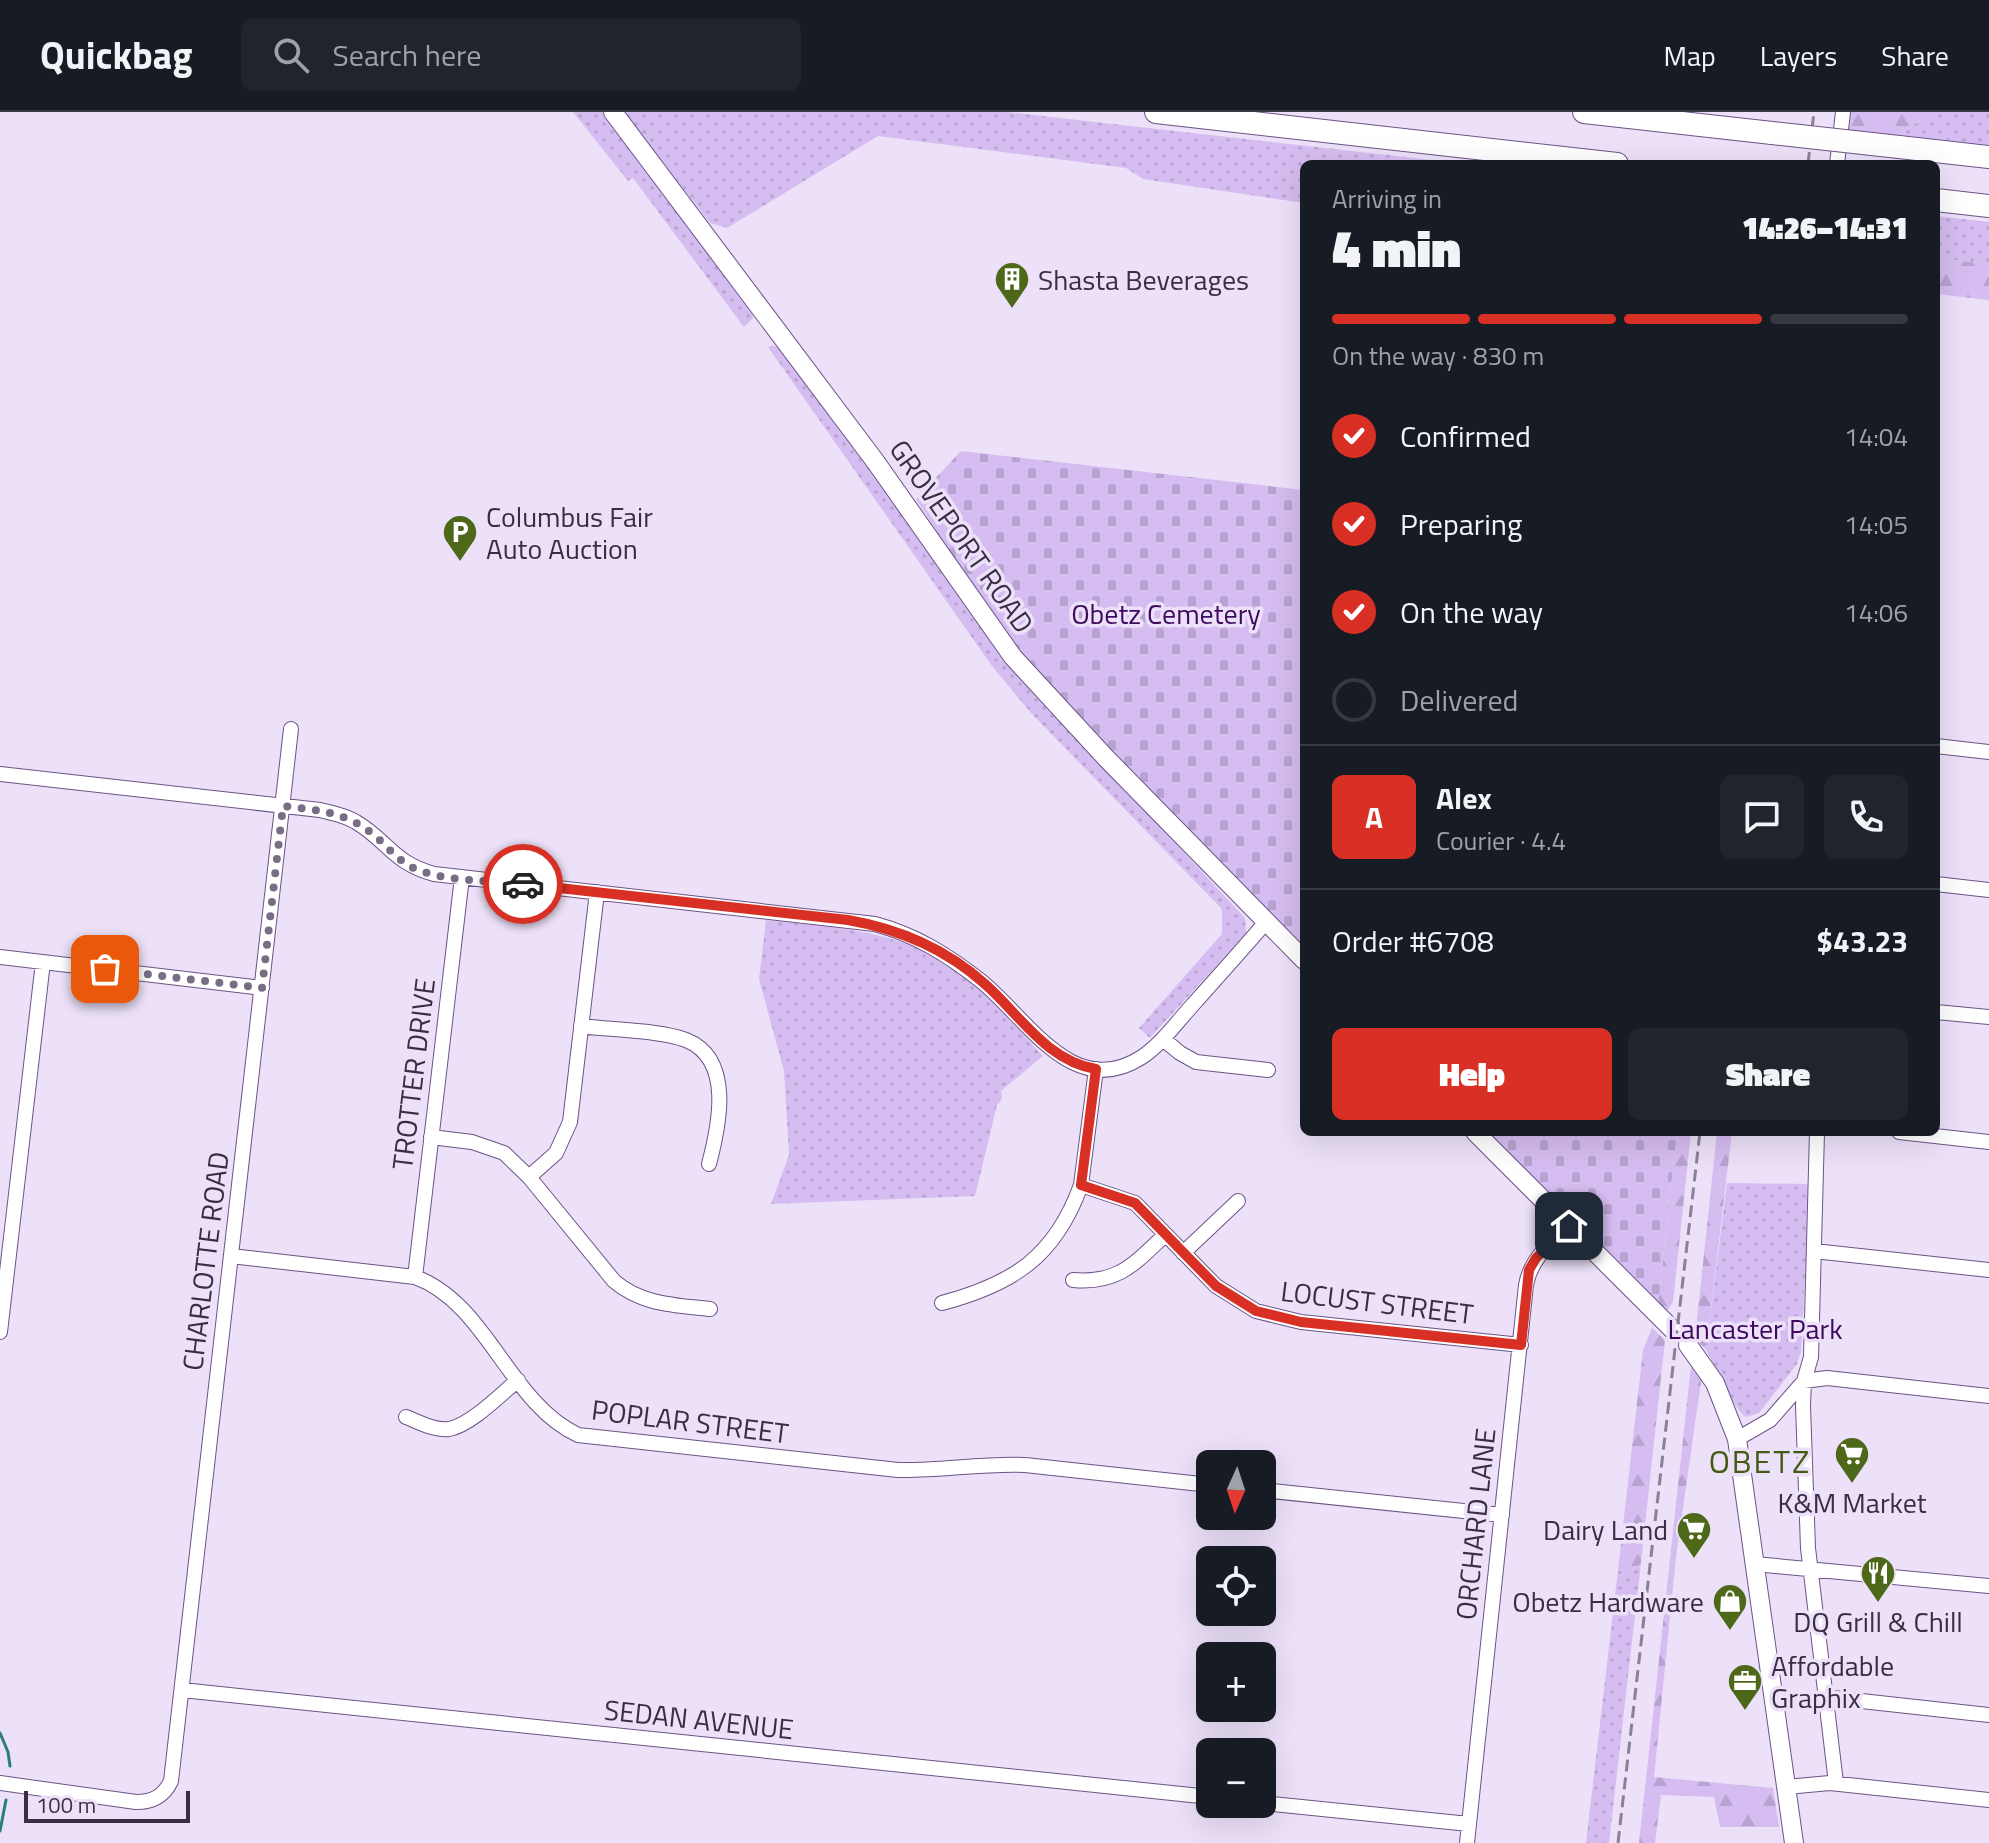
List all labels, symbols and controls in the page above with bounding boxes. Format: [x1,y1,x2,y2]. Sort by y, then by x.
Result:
search box [241,19,801,91]
text: Quickbag [40,26,193,84]
text: Search here [333,32,481,78]
icon: search [269,33,313,77]
text: Map [1663,34,1716,77]
text: Layers [1760,34,1837,77]
text: Share [1881,34,1949,77]
text: Arriving in [1332,179,1442,218]
text: 14:26–14:31 [1742,205,1908,251]
text: 4 min [1332,208,1461,287]
place label: Shasta Beverages [1038,258,1249,301]
building icon: Shasta Beverages [993,260,1031,310]
text: On the way · 830 m [1332,336,1544,375]
text: Confirmed [1400,413,1531,459]
icon: check [1332,414,1376,458]
text: 14:04 [1844,417,1908,456]
street label: GROVEPORT ROAD [879,430,1045,642]
place label: Columbus Fair Auto Auction [486,495,653,570]
text: Preparing [1400,501,1522,547]
icon: check [1332,502,1376,546]
text: 14:05 [1844,505,1908,544]
parking icon: Columbus Fair Auto Auction [441,513,479,563]
text: On the way [1400,589,1543,635]
icon: check [1332,590,1376,634]
park label: Obetz Cemetery [1071,592,1261,635]
text: 14:06 [1844,593,1908,632]
text: Delivered [1400,677,1518,723]
text: Alex [1436,775,1492,821]
button: chat [1720,775,1804,859]
button: phone [1824,775,1908,859]
text: A [1365,794,1383,840]
text: Courier · 4.4 [1436,821,1566,860]
courier [483,844,563,924]
icon: car [501,862,545,906]
text: Order #6708 [1332,918,1494,964]
text: $43.23 [1816,918,1908,964]
pin [71,935,139,1003]
icon: bag [83,947,127,991]
street label: TROTTER DRIVE [380,976,446,1172]
button: Help [1332,1028,1612,1120]
button: Share [1628,1028,1908,1120]
street label: CHARLOTTE ROAD [170,1149,240,1373]
pin [1535,1192,1603,1260]
icon: home [1547,1204,1591,1248]
street label: LOCUST STREET [1278,1269,1476,1335]
park label: Lancaster Park [1667,1307,1843,1350]
street label: POPLAR STREET [589,1388,791,1454]
street label: ORCHARD LANE [1444,1426,1506,1622]
supermarket icon: K&M Market [1833,1435,1871,1485]
district label: OBETZ [1709,1437,1811,1485]
north arrow [1196,1450,1276,1530]
map controls [1196,1450,1276,1818]
place label: K&M Market [1777,1481,1927,1524]
place label: Dairy Land [1543,1508,1668,1551]
supermarket icon: Dairy Land [1675,1510,1713,1560]
button: locate [1196,1546,1276,1626]
restaurant icon: DQ Grill & Chill [1859,1554,1897,1604]
place label: Obetz Hardware [1512,1580,1704,1623]
shop icon: Obetz Hardware [1711,1582,1749,1632]
place label: DQ Grill & Chill [1793,1600,1963,1643]
button: + [1196,1642,1276,1722]
place label: Affordable Graphix [1771,1644,1894,1719]
office icon: Affordable Graphix [1726,1662,1764,1712]
street label: SEDAN AVENUE [602,1688,796,1750]
button: − [1196,1738,1276,1818]
scale bar [24,1787,190,1823]
text: 100 m [36,1788,96,1822]

